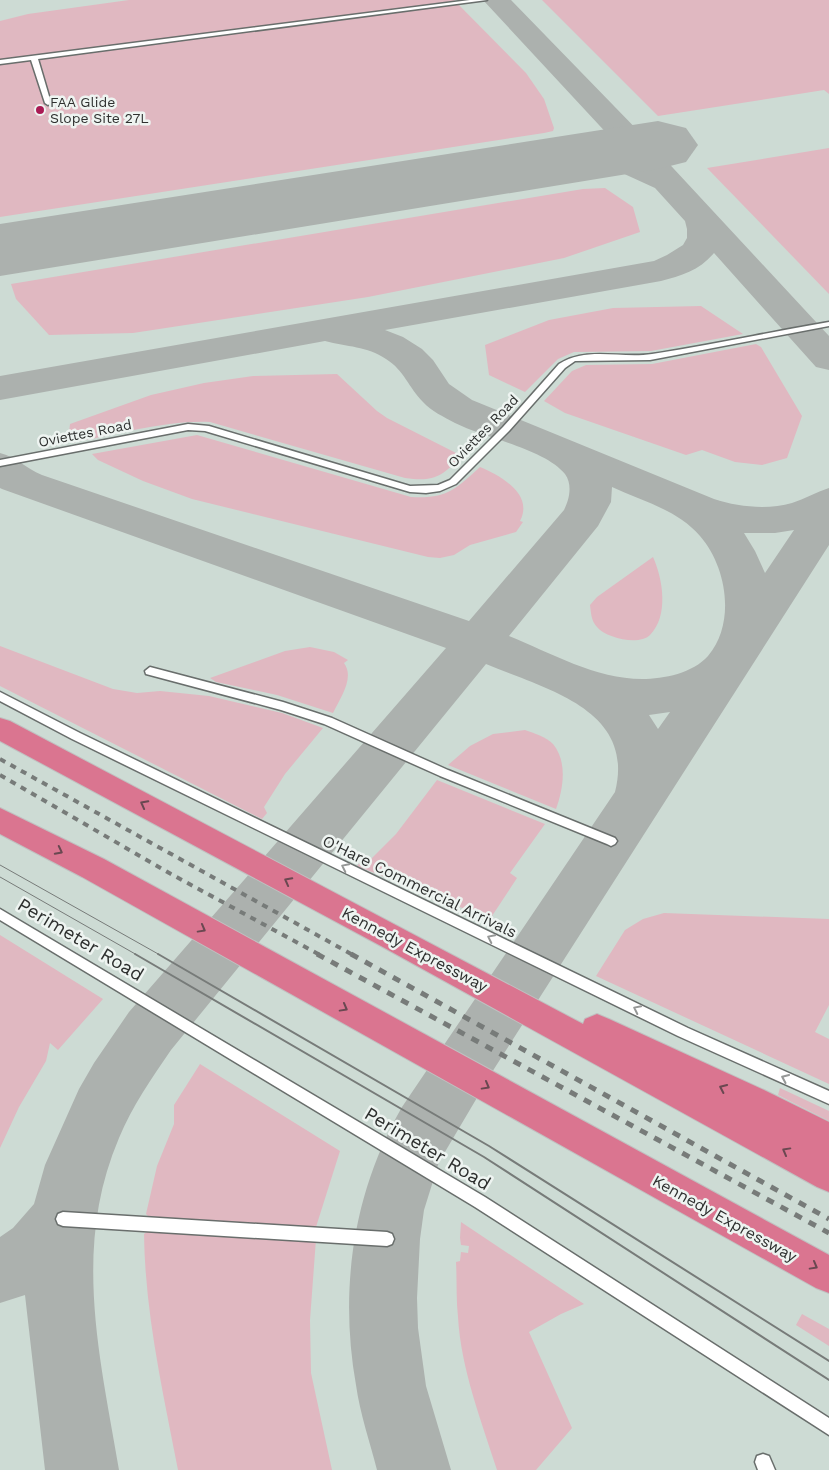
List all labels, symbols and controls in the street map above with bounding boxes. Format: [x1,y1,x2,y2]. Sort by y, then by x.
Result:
place label: FAA Glide Slope Site 27L [50,94,149,126]
marker: FAA Glide Slope Site 27L [34,104,46,116]
street label: Oviettes Road [444,391,522,471]
street label: Oviettes Road [37,416,133,450]
one-way arrow [140,801,149,811]
street label: O'Hare Commercial Arrivals [320,831,520,942]
one-way arrow [54,845,63,855]
one-way arrow [341,863,350,873]
one-way arrow [284,877,293,887]
street label: Perimeter Road [13,893,148,986]
street label: Kennedy Expressway [339,903,491,996]
one-way arrow [196,922,205,932]
one-way arrow [487,934,496,945]
one-way arrow [338,1001,347,1011]
one-way arrow [633,1005,642,1016]
one-way arrow [781,1073,790,1084]
one-way arrow [480,1080,489,1090]
one-way arrow [719,1083,728,1094]
street label: Perimeter Road [360,1102,495,1195]
one-way arrow [783,1147,792,1157]
street label: Kennedy Expressway [649,1171,801,1266]
one-way arrow [808,1260,817,1270]

